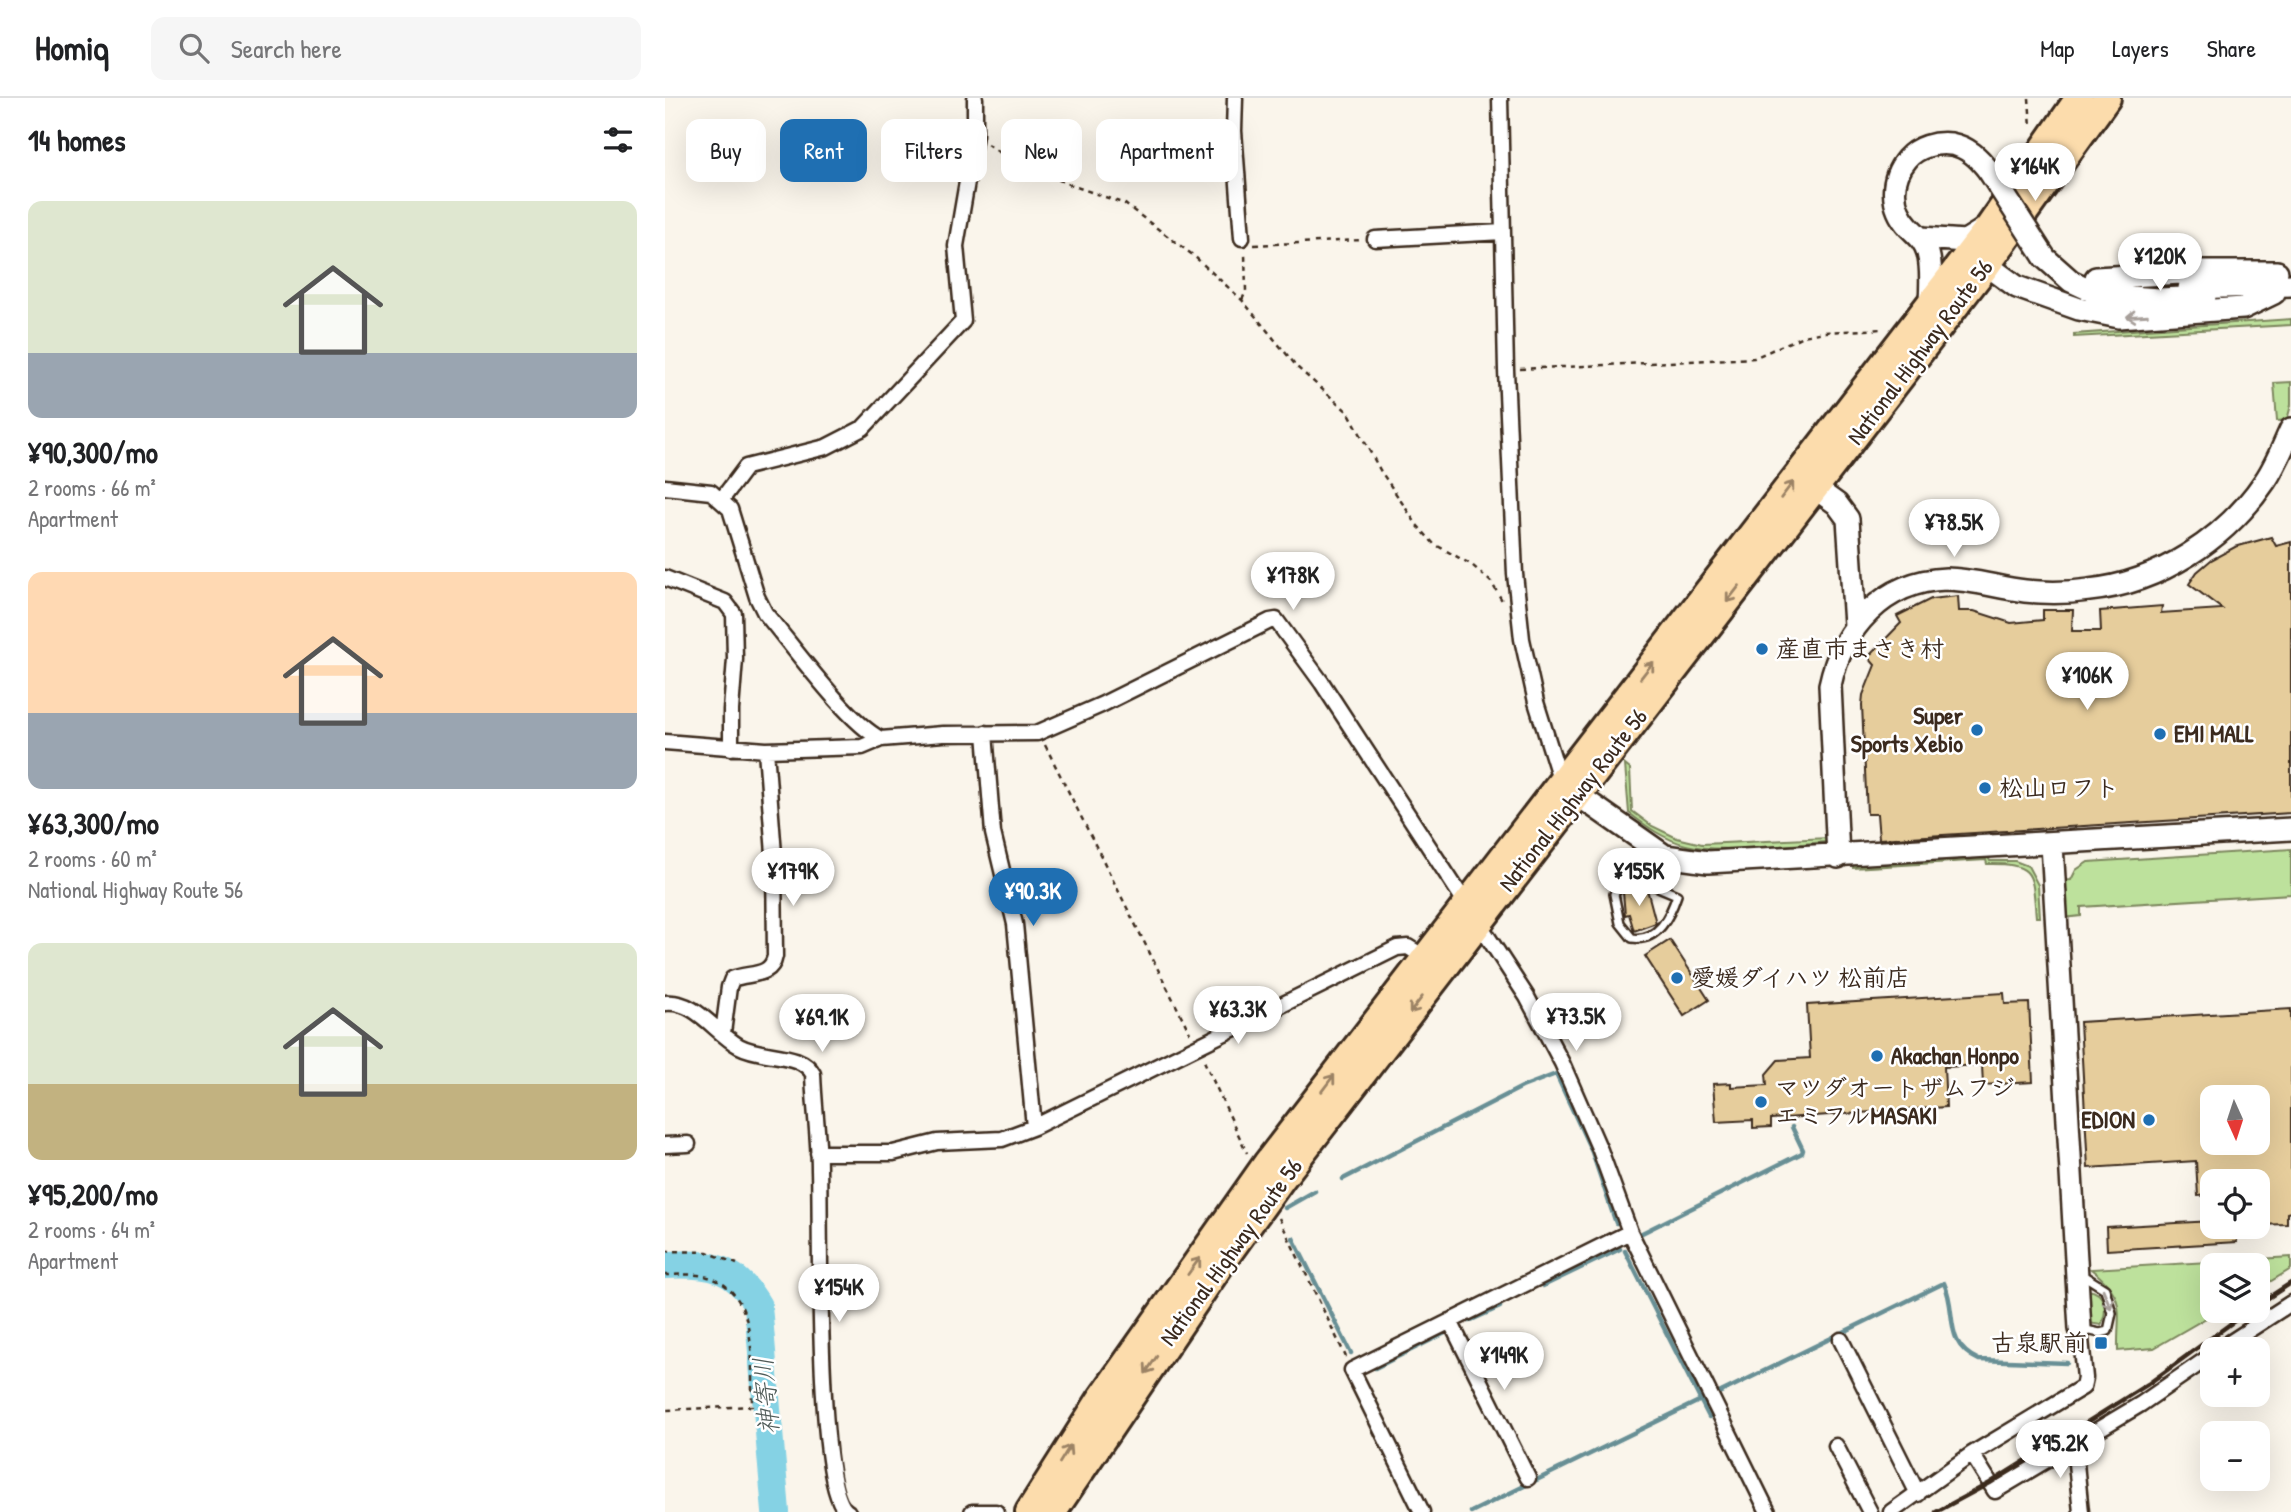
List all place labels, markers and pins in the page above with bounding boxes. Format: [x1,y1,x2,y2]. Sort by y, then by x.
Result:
pin: ¥164K [1986,144,2084,203]
pin: ¥120K [2111,234,2209,293]
pin: ¥78.5K [1897,500,2011,559]
pin: ¥178K [1244,552,1342,612]
place label: 産直市まさき村 [1776,632,1944,664]
marker: 産直市まさき村 [1754,641,1770,657]
pin: ¥106K [2038,652,2136,712]
place label: Super Sports Xebio [1851,699,1964,760]
place label: EMI MALL [2174,717,2254,749]
marker: Super Sports Xebio [1969,722,1985,738]
marker: EMI MALL [2152,726,2168,742]
place label: 松山ロフト [1999,771,2119,803]
marker: 松山ロフト [1977,780,1993,796]
pin: ¥179K [744,848,842,908]
pin: ¥155K [1590,848,1688,908]
pin: ¥90.3K [976,868,1090,928]
place label: 愛媛ダイハツ 松前店 [1691,961,1910,993]
marker: 愛媛ダイハツ 松前店 [1669,970,1685,986]
pin: ¥63.3K [1181,986,1295,1046]
pin: ¥73.5K [1519,993,1633,1053]
pin: ¥69.1K [765,995,879,1054]
place label: Akachan Honpo [1891,1039,2019,1072]
marker: Akachan Honpo [1869,1048,1885,1064]
place label: マツダオートザムフジ エミフルMASAKI [1775,1071,2015,1131]
marker: マツダオートザムフジ エミフルMASAKI [1753,1094,1769,1110]
place label: EDION [2081,1103,2135,1135]
marker: EDION [2141,1112,2157,1128]
pin: ¥154K [790,1264,888,1324]
place label: 古泉駅前 [1991,1326,2087,1358]
pin: ¥149K [1455,1332,1553,1392]
marker: 古泉駅前 [2093,1335,2109,1351]
pin: ¥95.2K [2003,1420,2117,1480]

